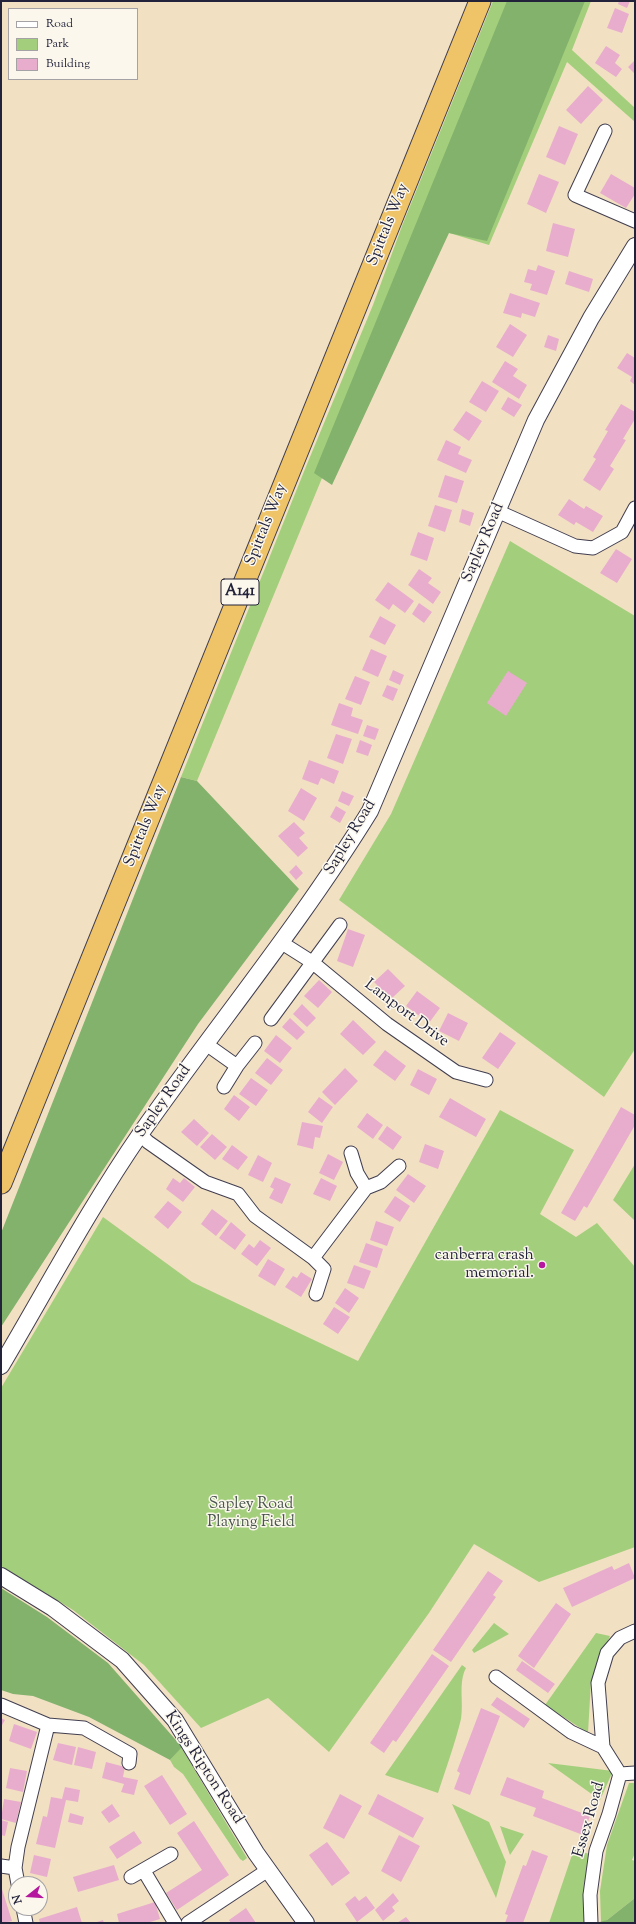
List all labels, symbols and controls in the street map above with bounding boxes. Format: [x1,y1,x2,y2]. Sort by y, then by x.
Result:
legend [8,8,138,80]
text: Road [46,15,73,33]
text: Park [46,35,69,53]
text: Building [46,55,90,73]
street label: Spittals Way [364,181,414,269]
street label: Spittals Way [242,481,292,569]
street label: Sapley Road [459,500,509,586]
road number: A141 [221,579,259,605]
street label: Spittals Way [121,782,171,870]
street label: Sapley Road [321,797,381,879]
street label: Lamport Drive [360,976,452,1052]
street label: Sapley Road [132,1062,196,1142]
place label: canberra crash memorial. [435,1246,534,1284]
marker: canberra crash memorial. [537,1260,547,1270]
park label: Sapley Road Playing Field [207,1495,295,1533]
street label: Kings Ripton Road [159,1708,247,1828]
street label: Essex Road [570,1780,610,1860]
north arrow [8,1876,48,1916]
text: N [9,1893,26,1906]

